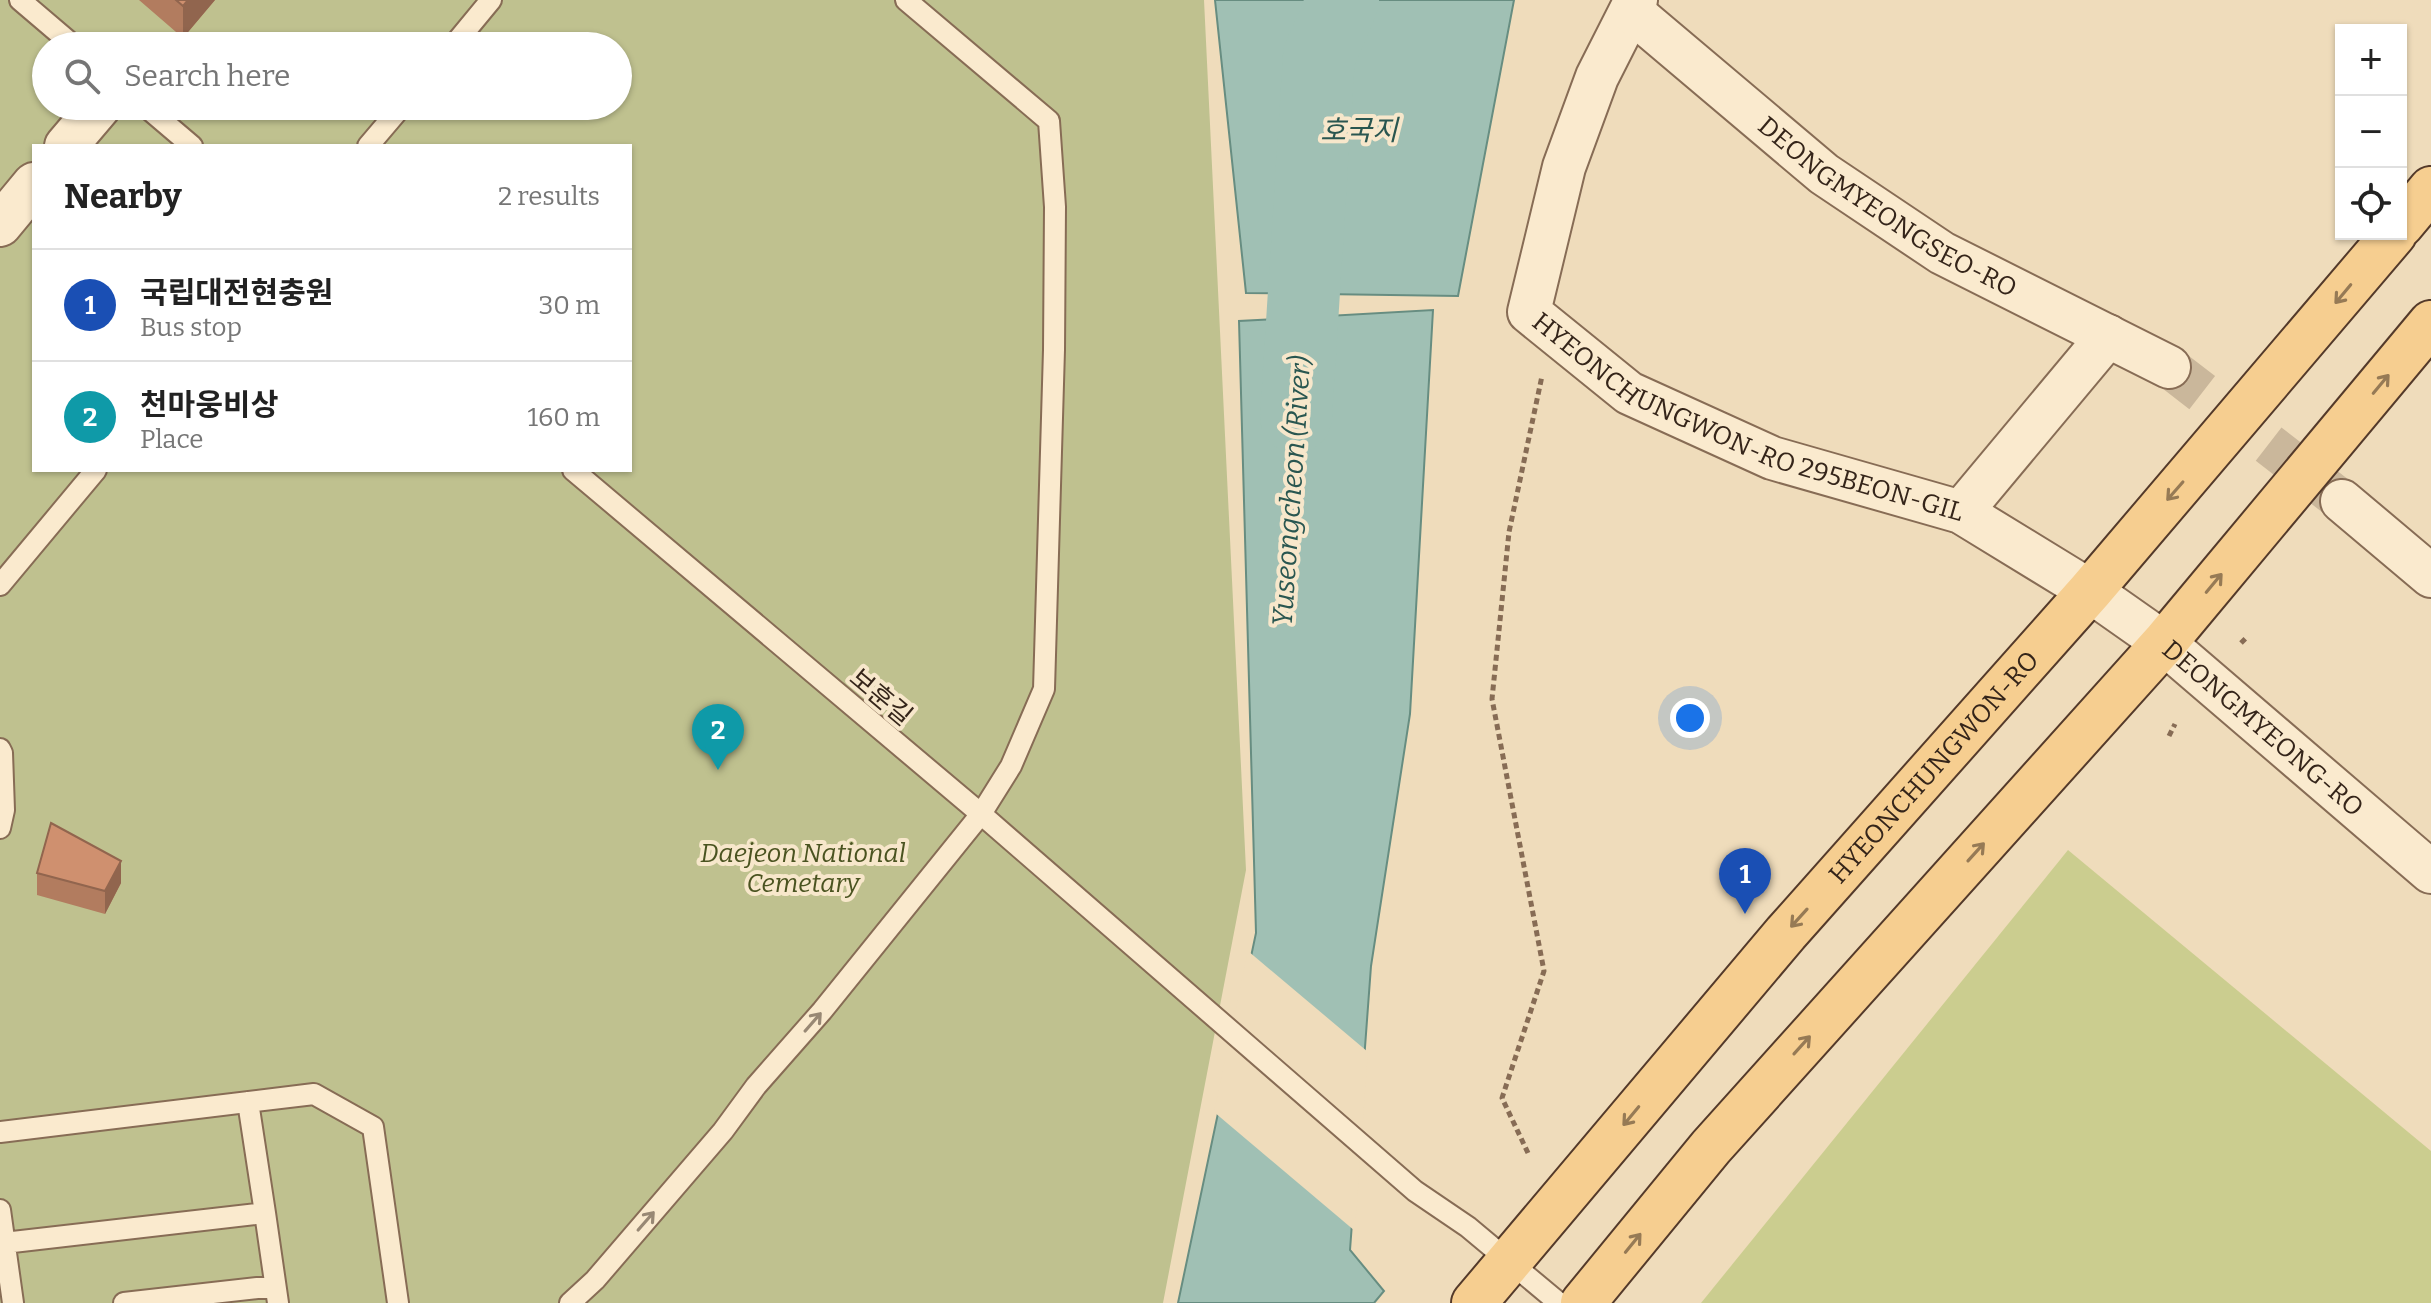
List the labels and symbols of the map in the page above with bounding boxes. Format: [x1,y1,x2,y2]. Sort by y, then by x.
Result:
street label: DEONGMYEONGSEO-RO [1752,110,2022,304]
water label: 호국지 [1320,114,1400,147]
one-way arrow [2334,283,2352,303]
street label: HYEONCHUNGWON-RO 295BEON-GIL [1526,306,1967,528]
water label: Yuseongcheon (River) [1266,354,1317,627]
one-way arrow [2372,374,2390,394]
one-way arrow [2166,481,2184,501]
one-way arrow [2205,573,2223,594]
street label: DEONGMYEONG-RO [2156,634,2370,823]
street label: HYEONCHUNGWON-RO [1822,645,2045,890]
street label: 보훈길 [843,662,918,732]
your location [1670,698,1710,738]
pin: 2 [692,704,744,770]
park label: Daejeon National Cemetary [700,838,906,899]
one-way arrow [1966,842,1985,862]
pin: 1 [1719,848,1771,914]
one-way arrow [1791,907,1809,927]
one-way arrow [803,1012,821,1032]
one-way arrow [1793,1036,1811,1056]
one-way arrow [1622,1106,1640,1126]
one-way arrow [636,1211,654,1232]
one-way arrow [1624,1233,1642,1253]

